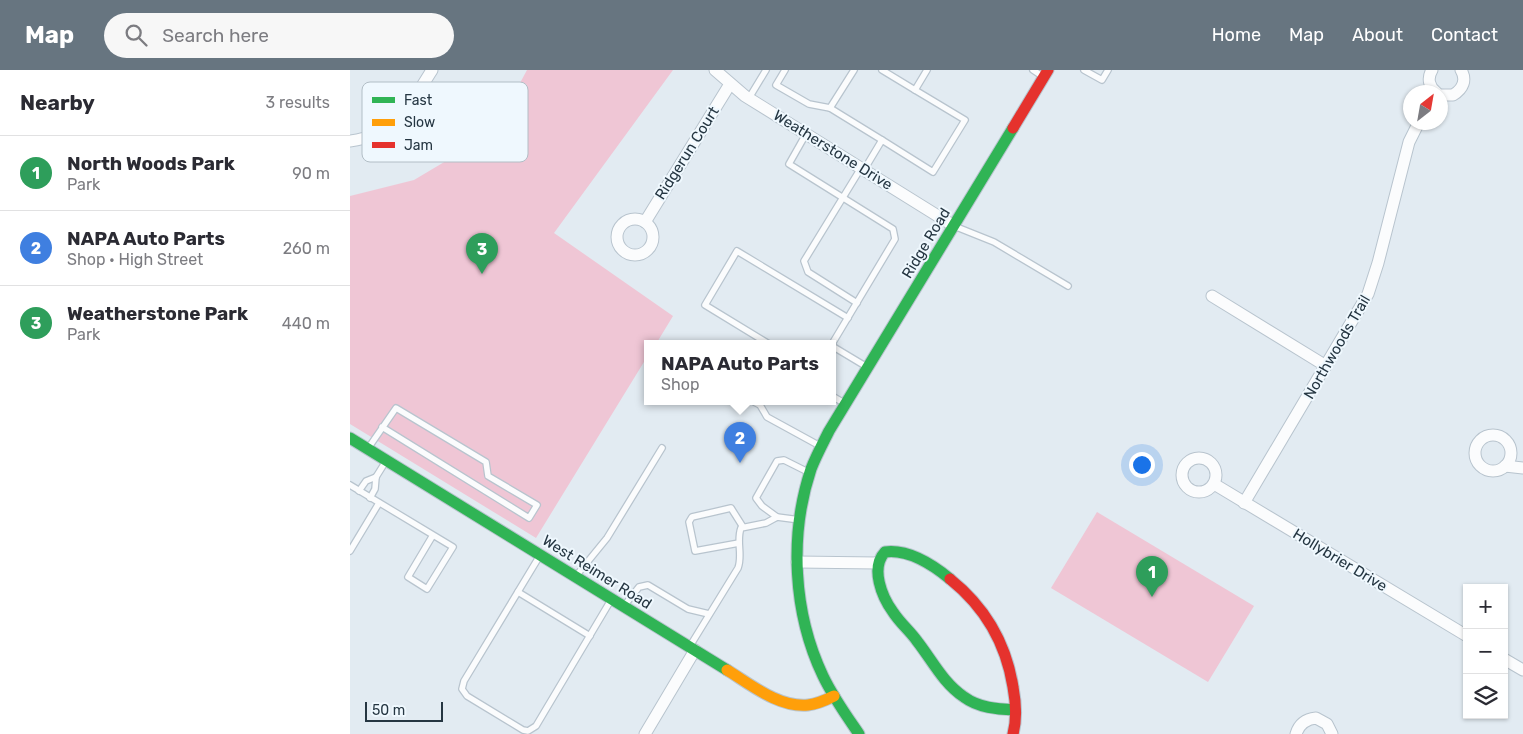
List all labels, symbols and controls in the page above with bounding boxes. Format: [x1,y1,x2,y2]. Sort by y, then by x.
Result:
search box [104,13,454,58]
text: Map [25,21,74,49]
icon: search [122,21,150,49]
text: Search here [162,24,269,47]
text: Home [1212,24,1261,46]
text: Map [1289,24,1324,46]
text: About [1352,24,1403,46]
text: Contact [1431,24,1498,46]
legend [362,82,528,162]
north arrow [1403,85,1448,130]
text: Nearby [20,90,95,115]
text: Fast [404,92,433,109]
text: 3 results [265,93,330,112]
street label: Ridgerun Court [651,103,723,203]
street label: Weatherstone Drive [770,106,896,194]
text: Slow [404,114,435,131]
text: Jam [404,137,433,154]
text: North Woods Park [67,152,235,175]
text: 1 [32,164,40,183]
text: 90 m [292,164,330,183]
text: Park [67,175,100,194]
street label: Ridge Road [898,205,954,281]
text: NAPA Auto Parts [67,227,225,250]
pin: 3 [466,233,498,274]
text: 2 [31,239,41,258]
text: 260 m [283,239,330,258]
text: Shop · High Street [67,250,203,269]
street label: Northwoods Trail [1300,292,1374,402]
text: Weatherstone Park [67,302,248,325]
text: 3 [31,314,41,333]
text: 440 m [282,314,330,333]
text: Park [67,325,100,344]
popup [644,340,836,405]
text: NAPA Auto Parts [661,352,819,375]
text: Shop [661,375,699,394]
pin: 2 [724,422,756,463]
your location [1129,452,1155,478]
street label: Hollybrier Drive [1290,525,1390,595]
street label: West Reimer Road [539,531,655,613]
pin: 1 [1136,556,1168,597]
map controls [1463,584,1508,719]
button: + [1463,584,1508,629]
button: − [1463,629,1508,674]
button: layers [1463,674,1508,719]
scale bar [365,699,442,722]
text: 50 m [372,702,405,719]

